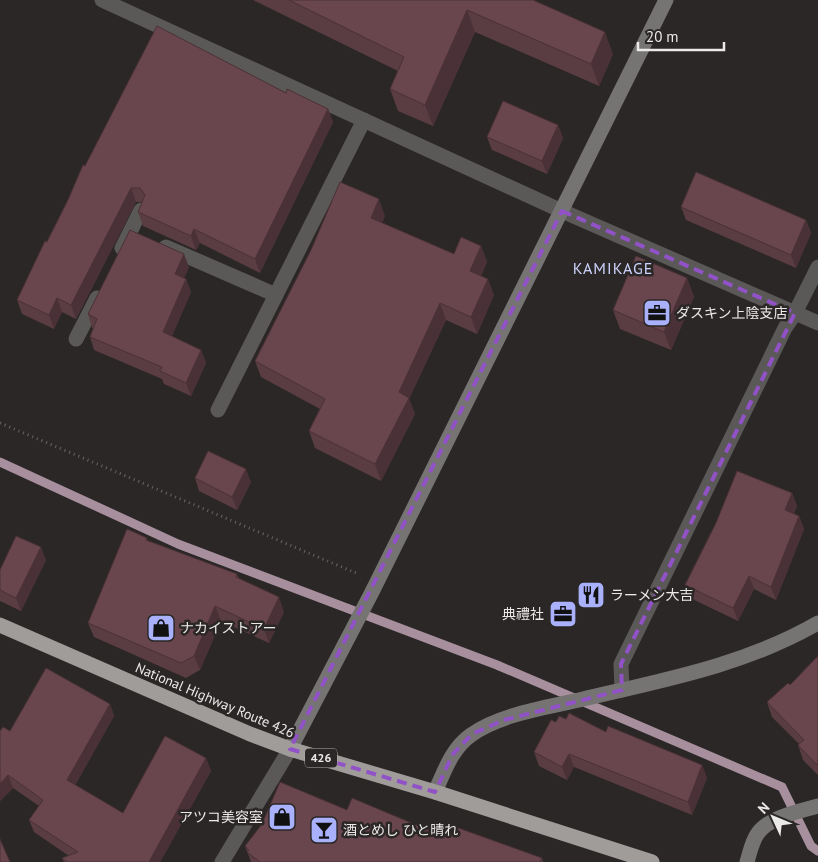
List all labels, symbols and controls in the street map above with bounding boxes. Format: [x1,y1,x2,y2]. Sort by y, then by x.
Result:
scale bar [638,20,724,52]
text: 20 m [646,27,679,46]
district label: KAMIKAGE [573,258,653,278]
office icon: ダスキン上陰支店 [642,298,672,328]
place label: ダスキン上陰支店 [676,304,788,322]
restaurant icon: ラーメン大吉 [576,580,606,610]
place label: ラーメン大吉 [610,586,693,604]
office icon: 典禮社 [548,599,578,629]
place label: 典禮社 [502,605,544,623]
shop icon: ナカイストアー [146,613,176,643]
place label: ナカイストアー [180,619,277,637]
street label: National Highway Route 426 [133,658,297,742]
road number: 426 [305,748,337,768]
north arrow [748,792,798,842]
text: N [754,798,773,818]
shop icon: アツコ美容室 [267,802,297,832]
place label: アツコ美容室 [179,808,263,826]
bar icon: 酒とめし ひと晴れ [309,815,339,845]
place label: 酒とめし ひと晴れ [343,821,458,839]

